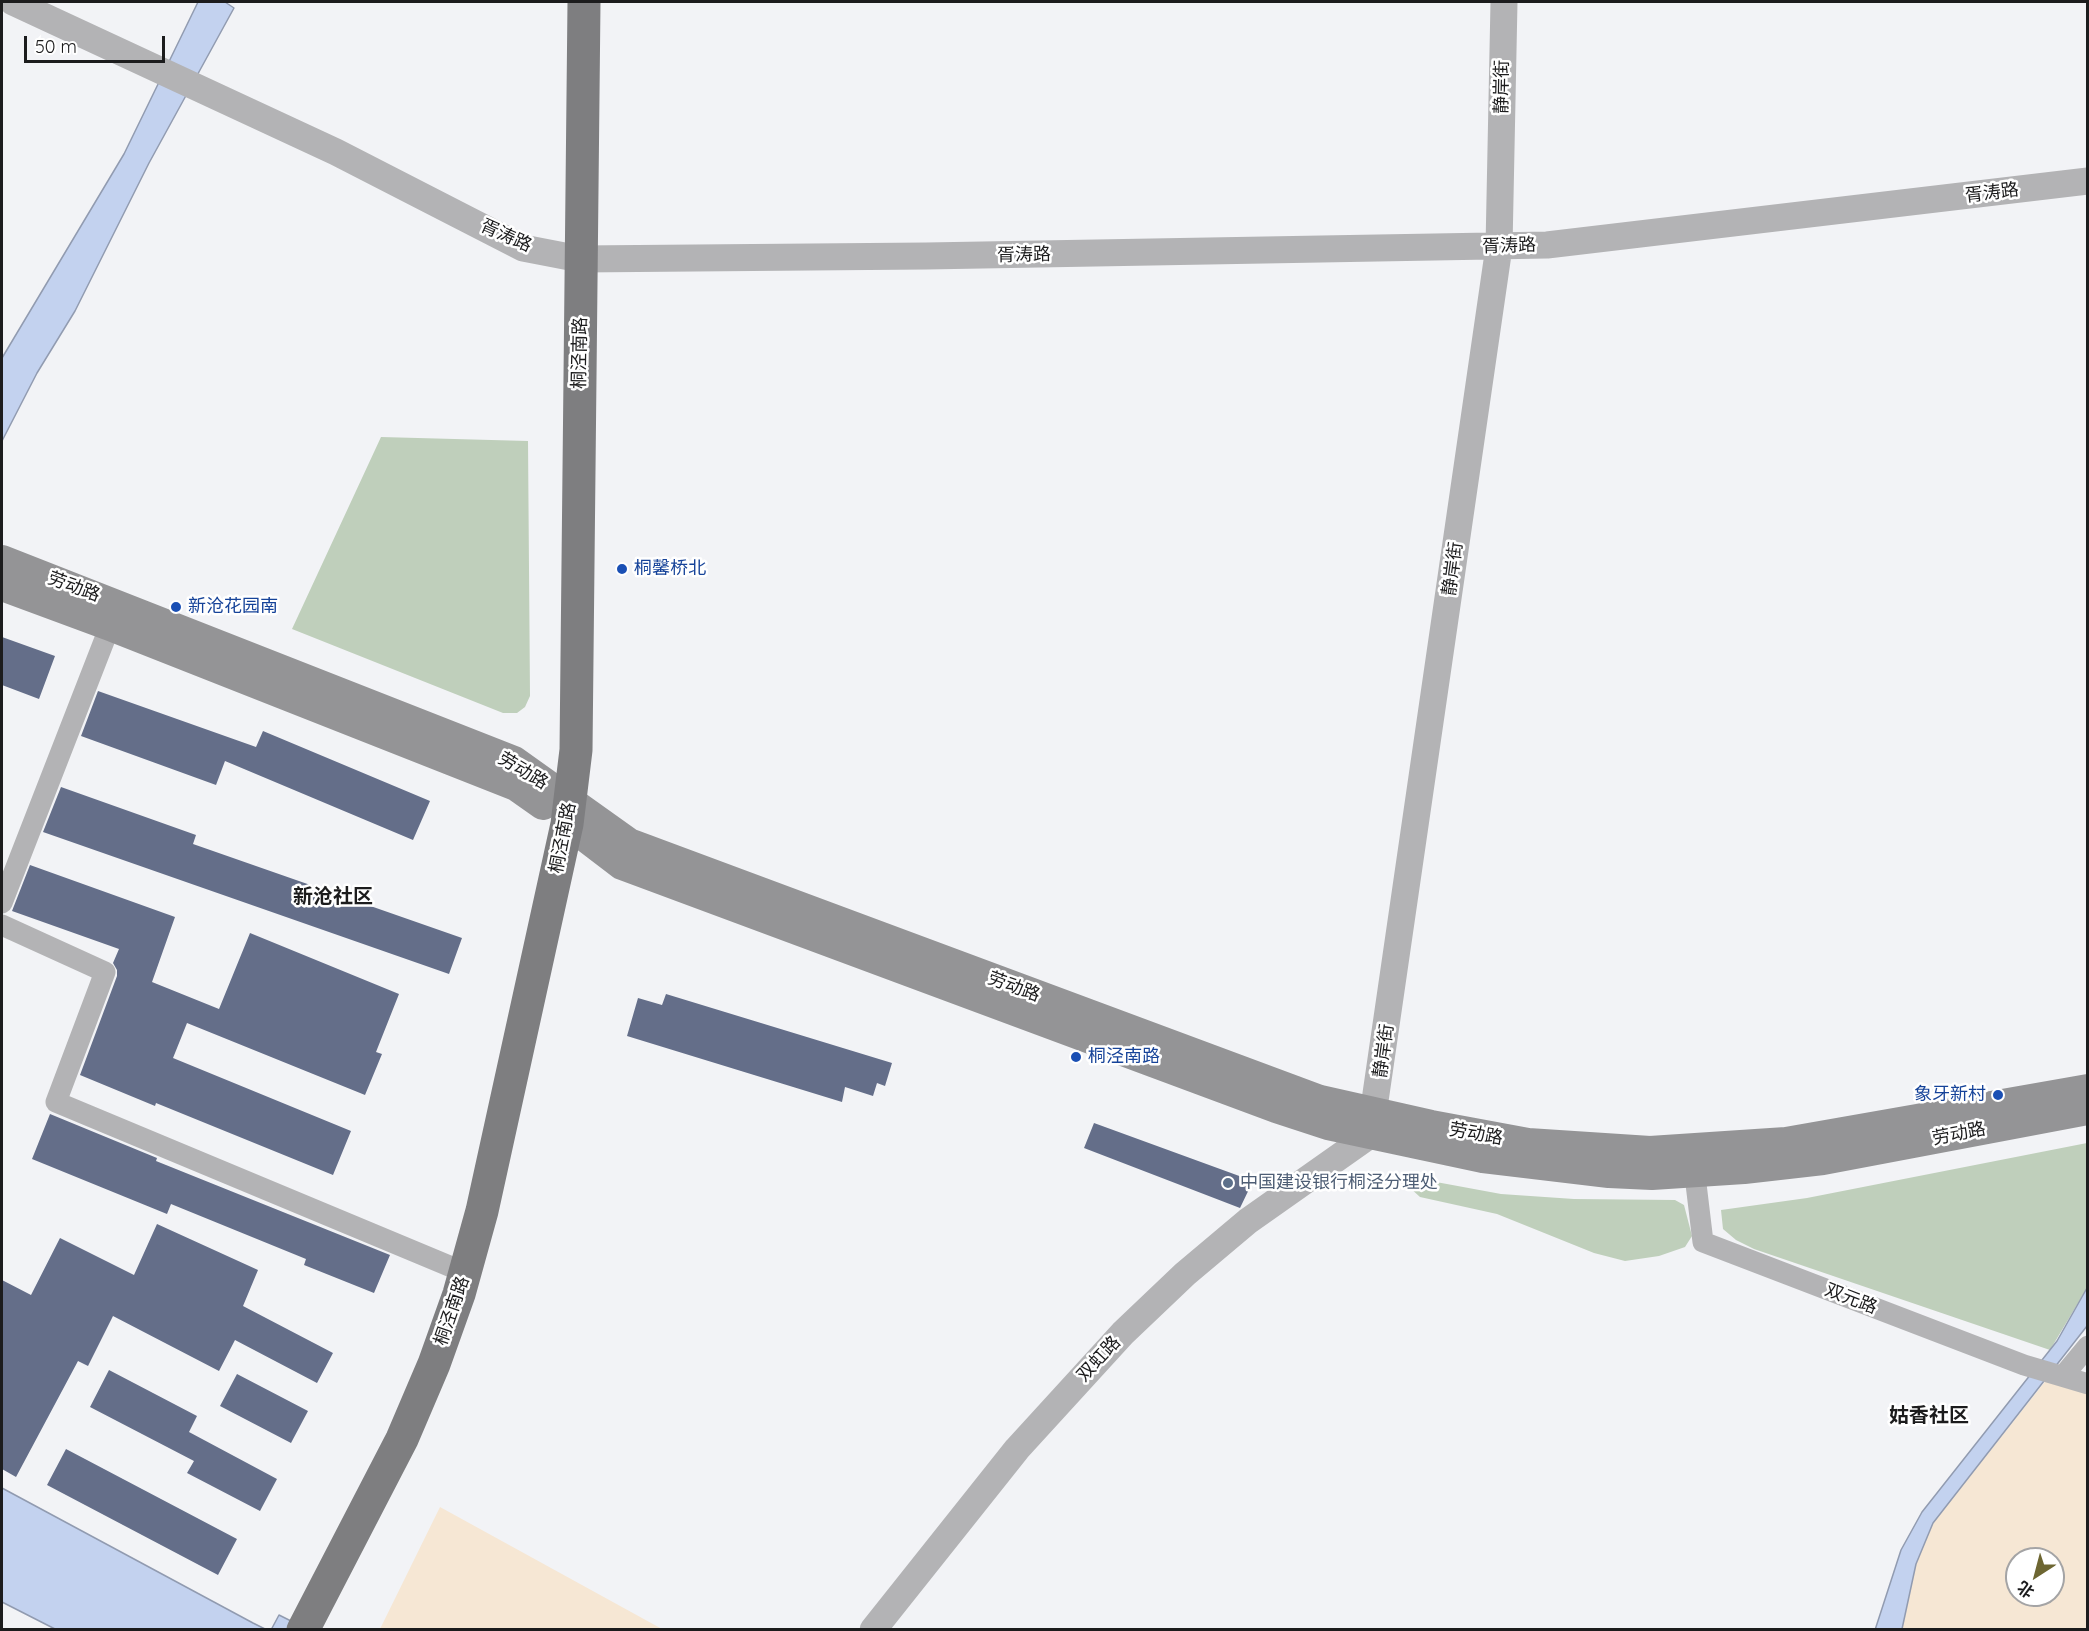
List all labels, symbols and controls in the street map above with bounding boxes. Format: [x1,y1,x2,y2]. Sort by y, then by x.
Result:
scale bar [27,24,168,62]
text: 50 m [35,35,77,58]
street label: 静岸街 [1491,60,1513,114]
street label: 胥涛路 [1964,179,2020,207]
street label: 胥涛路 [477,215,535,257]
street label: 胥涛路 [1482,234,1536,258]
street label: 胥涛路 [997,244,1051,266]
street label: 桐泾南路 [569,317,591,389]
street label: 静岸街 [1439,541,1467,597]
place label: 桐馨桥北 [634,558,706,580]
marker: 桐馨桥北 [615,562,629,576]
street label: 劳动路 [45,568,103,606]
place label: 新沧花园南 [188,596,278,618]
marker: 新沧花园南 [169,600,183,614]
street label: 劳动路 [494,748,552,794]
street label: 桐泾南路 [546,801,580,875]
district label: 新沧社区 [293,885,373,909]
street label: 劳动路 [985,968,1043,1006]
street label: 静岸街 [1370,1023,1398,1079]
place label: 桐泾南路 [1088,1046,1160,1068]
marker: 桐泾南路 [1069,1050,1083,1064]
place label: 象牙新村 [1914,1084,1986,1106]
marker: 象牙新村 [1991,1088,2005,1102]
street label: 劳动路 [1930,1118,1988,1150]
street label: 劳动路 [1448,1119,1504,1149]
place label: 中国建设银行桐泾分理处 [1240,1172,1438,1194]
marker: 中国建设银行桐泾分理处 [1221,1176,1235,1190]
street label: 桐泾南路 [430,1273,474,1349]
street label: 双元路 [1822,1279,1880,1319]
street label: 双虹路 [1073,1332,1125,1386]
district label: 姑香社区 [1889,1404,1969,1428]
north arrow [2005,1547,2065,1607]
text: 北 [2013,1577,2038,1603]

